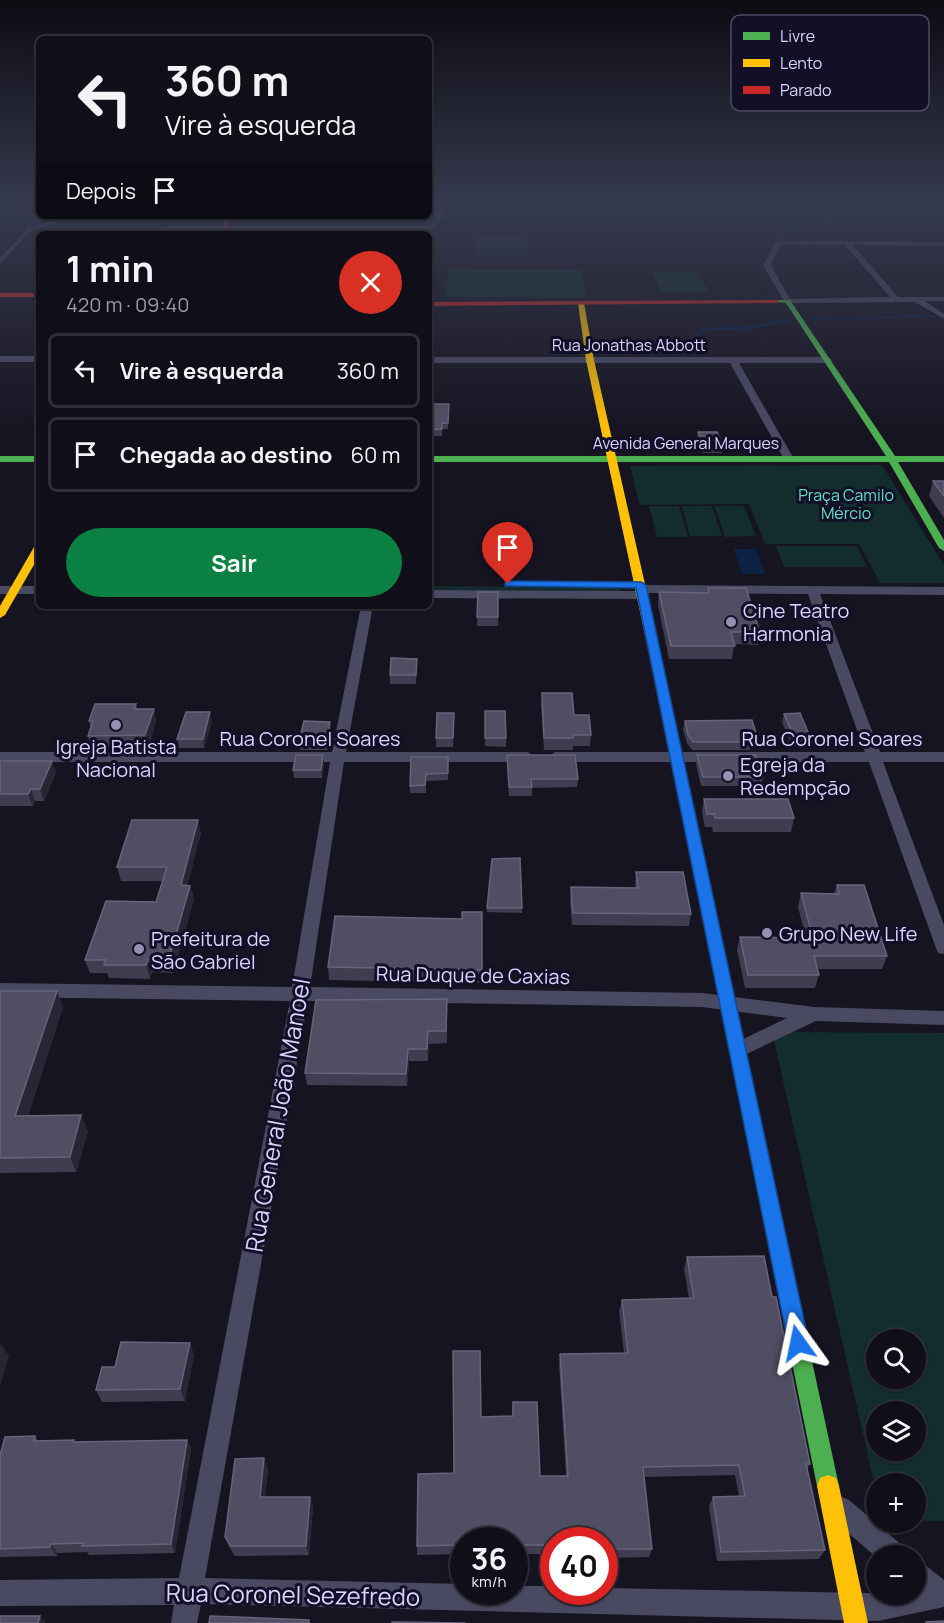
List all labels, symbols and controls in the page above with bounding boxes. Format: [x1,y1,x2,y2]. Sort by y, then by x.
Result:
legend [731,15,929,111]
text: Livre [780,25,815,47]
text: 360 m [165,51,289,109]
text: Lento [780,52,822,74]
icon: left [66,60,144,138]
text: Parado [780,79,831,101]
text: Vire à esquerda [165,106,356,143]
icon: arrive [148,174,181,207]
text: Depois [66,176,136,206]
text: 1 min [66,244,154,293]
button: close [339,251,402,314]
text: 420 m · 09:40 [66,291,189,318]
street label: Rua Jonathas Abbott [552,334,706,356]
icon: left [69,354,102,387]
text: Vire à esquerda [120,356,284,386]
text: 360 m [337,356,399,386]
street label: Avenida General Marques [593,432,779,454]
icon: arrive [69,438,102,471]
text: Chegada ao destino [120,440,332,470]
text: 60 m [350,440,401,470]
park label: Praça Camilo Mércio [798,484,894,524]
pin [482,522,533,584]
button: Sair [66,528,402,597]
icon: arrive [491,531,524,564]
place label: Cine Teatro Harmonia [743,597,849,647]
marker: Cine Teatro Harmonia [724,615,738,629]
marker: Igreja Batista Nacional [109,718,123,732]
street label: Rua Coronel Soares [219,725,401,752]
street label: Rua Coronel Soares [741,725,923,752]
place label: Igreja Batista Nacional [56,733,177,783]
place label: Egreja da Redempção [740,751,850,801]
marker: Egreja da Redempção [721,769,735,783]
place label: Grupo New Life [779,920,917,947]
place label: Prefeitura de São Gabriel [151,925,270,975]
marker: Grupo New Life [760,926,774,940]
marker: Prefeitura de São Gabriel [132,942,146,956]
street label: Rua Duque de Caxias [376,960,570,990]
street label: Rua General João Manoel [237,976,317,1254]
position arrow [766,1311,830,1375]
map controls [866,1329,926,1605]
button: search [866,1329,926,1389]
button: layers [866,1401,926,1461]
button: + [866,1473,926,1533]
speed limit sign: 40 [540,1527,618,1605]
text: 36 [471,1538,507,1579]
button: − [866,1545,926,1605]
text: km/h [472,1571,506,1592]
street label: Rua Coronel Sezefredo [166,1575,420,1613]

